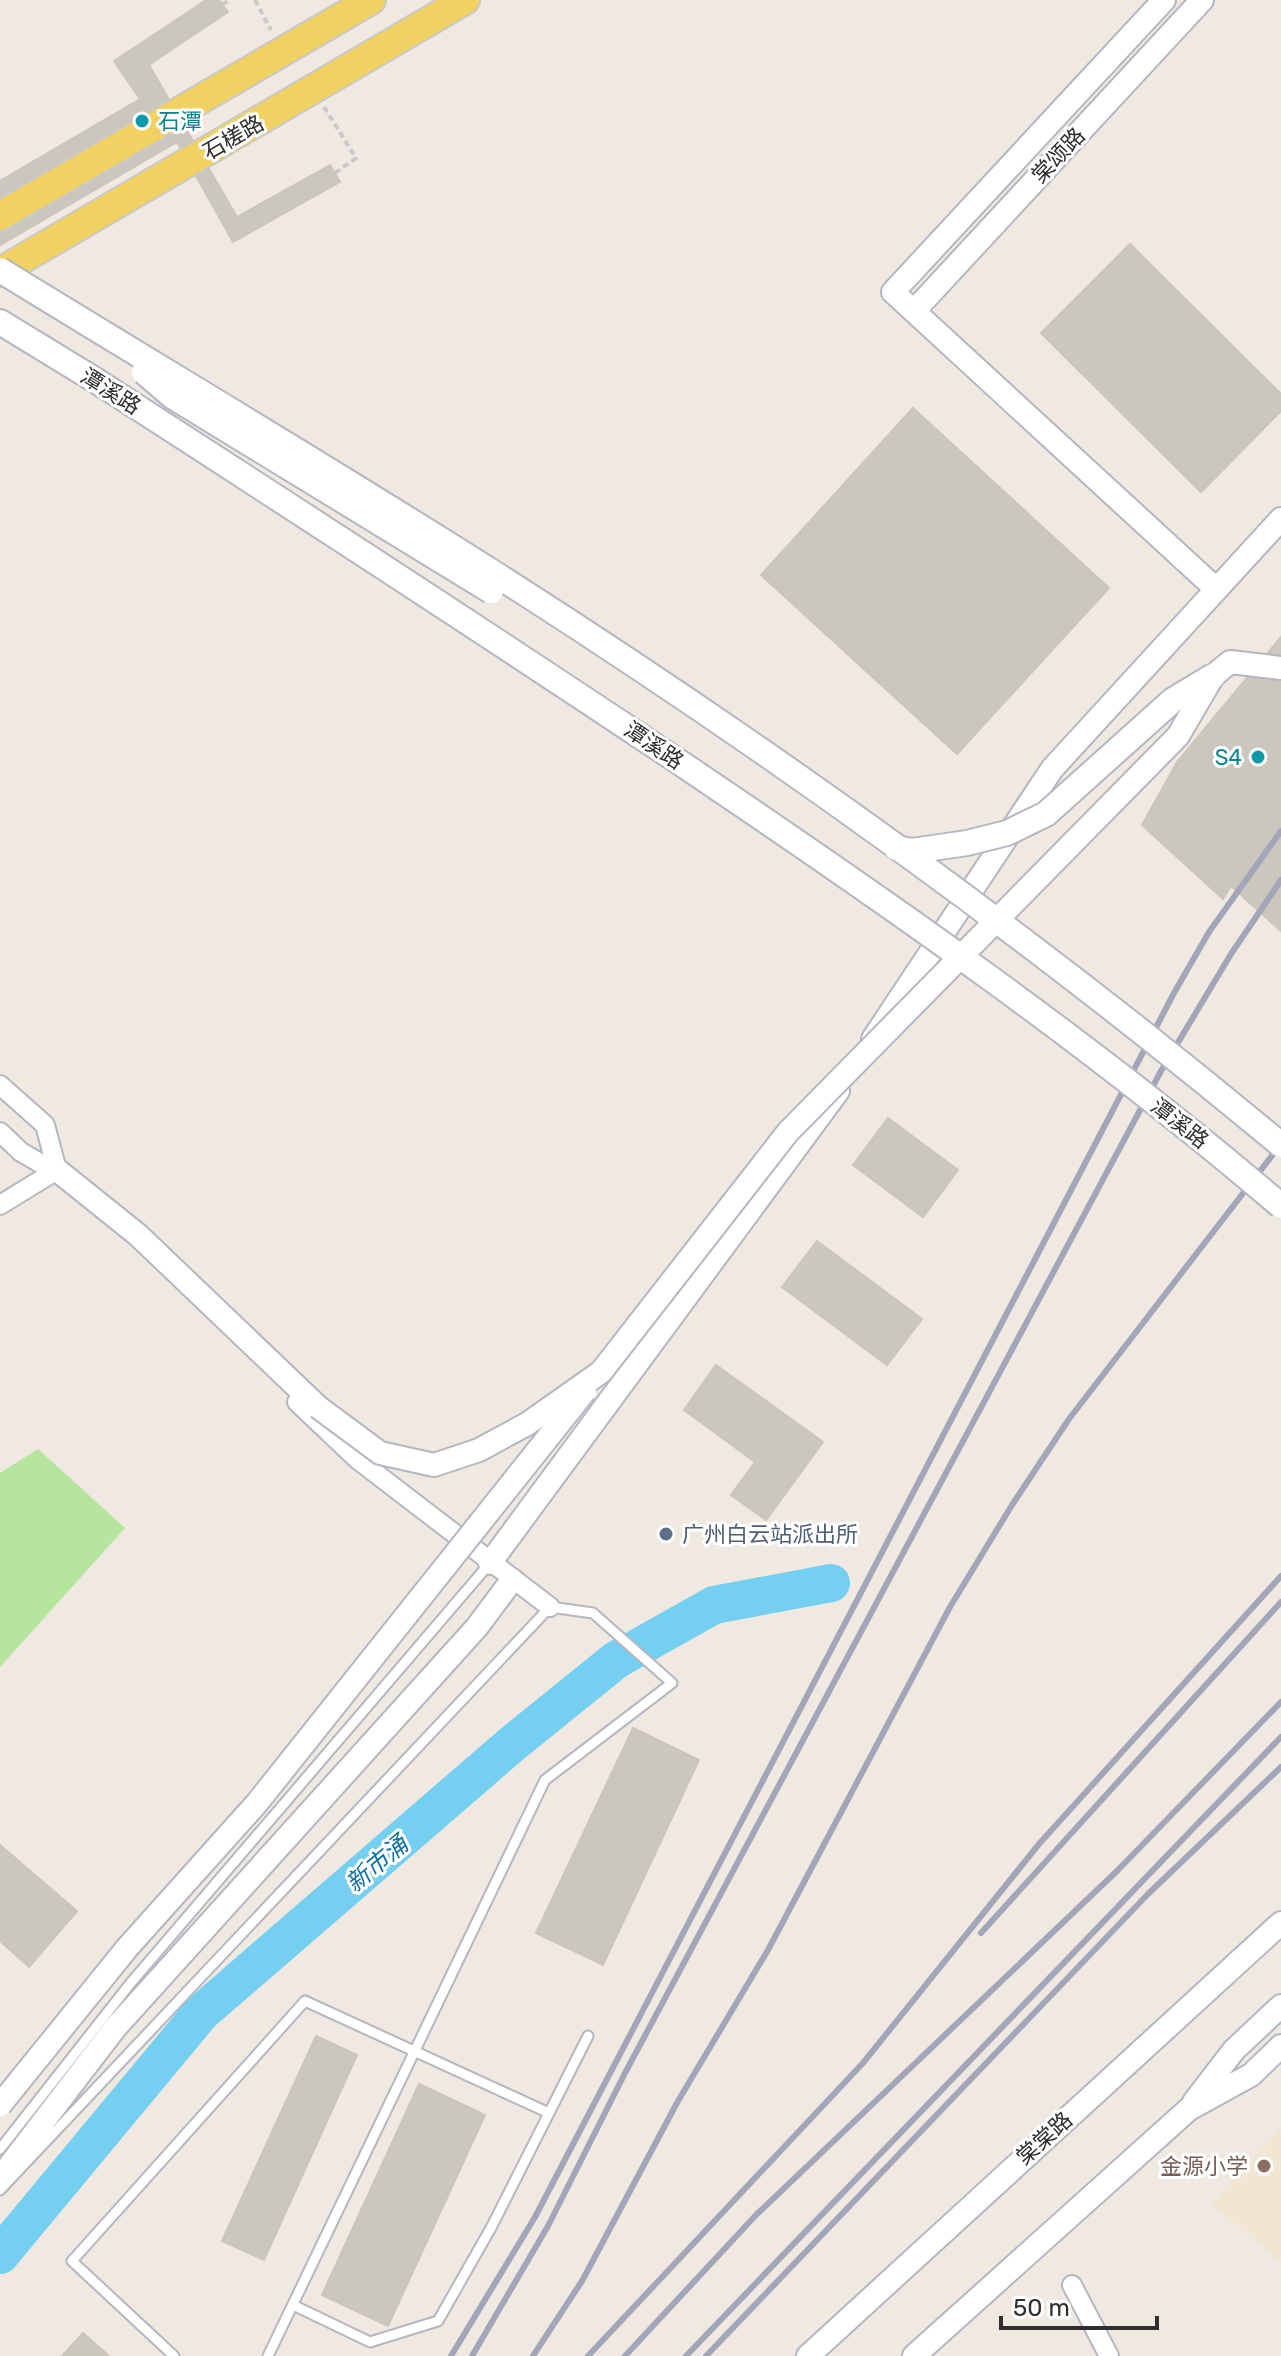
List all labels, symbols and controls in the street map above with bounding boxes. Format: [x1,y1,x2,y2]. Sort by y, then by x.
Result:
place label: 石潭 [158,108,202,135]
street label: 石槎路 [198,109,269,166]
marker: 石潭 [133,112,151,130]
street label: 棠颂路 [1026,122,1091,189]
street label: 潭溪路 [76,362,146,420]
street label: 潭溪路 [619,716,689,775]
place label: S4 [1215,744,1242,771]
marker: S4 [1249,748,1267,766]
street label: 潭溪路 [1145,1092,1214,1154]
place label: 广州白云站派出所 [682,1521,858,1548]
marker: 广州白云站派出所 [657,1525,675,1543]
water label: 新市涌 [340,1828,416,1898]
street label: 棠棠路 [1011,2106,1078,2170]
place label: 金源小学 [1160,2153,1248,2180]
marker: 金源小学 [1255,2157,1273,2175]
scale bar [1001,2280,1157,2330]
text: 50 m [1013,2294,1070,2322]

